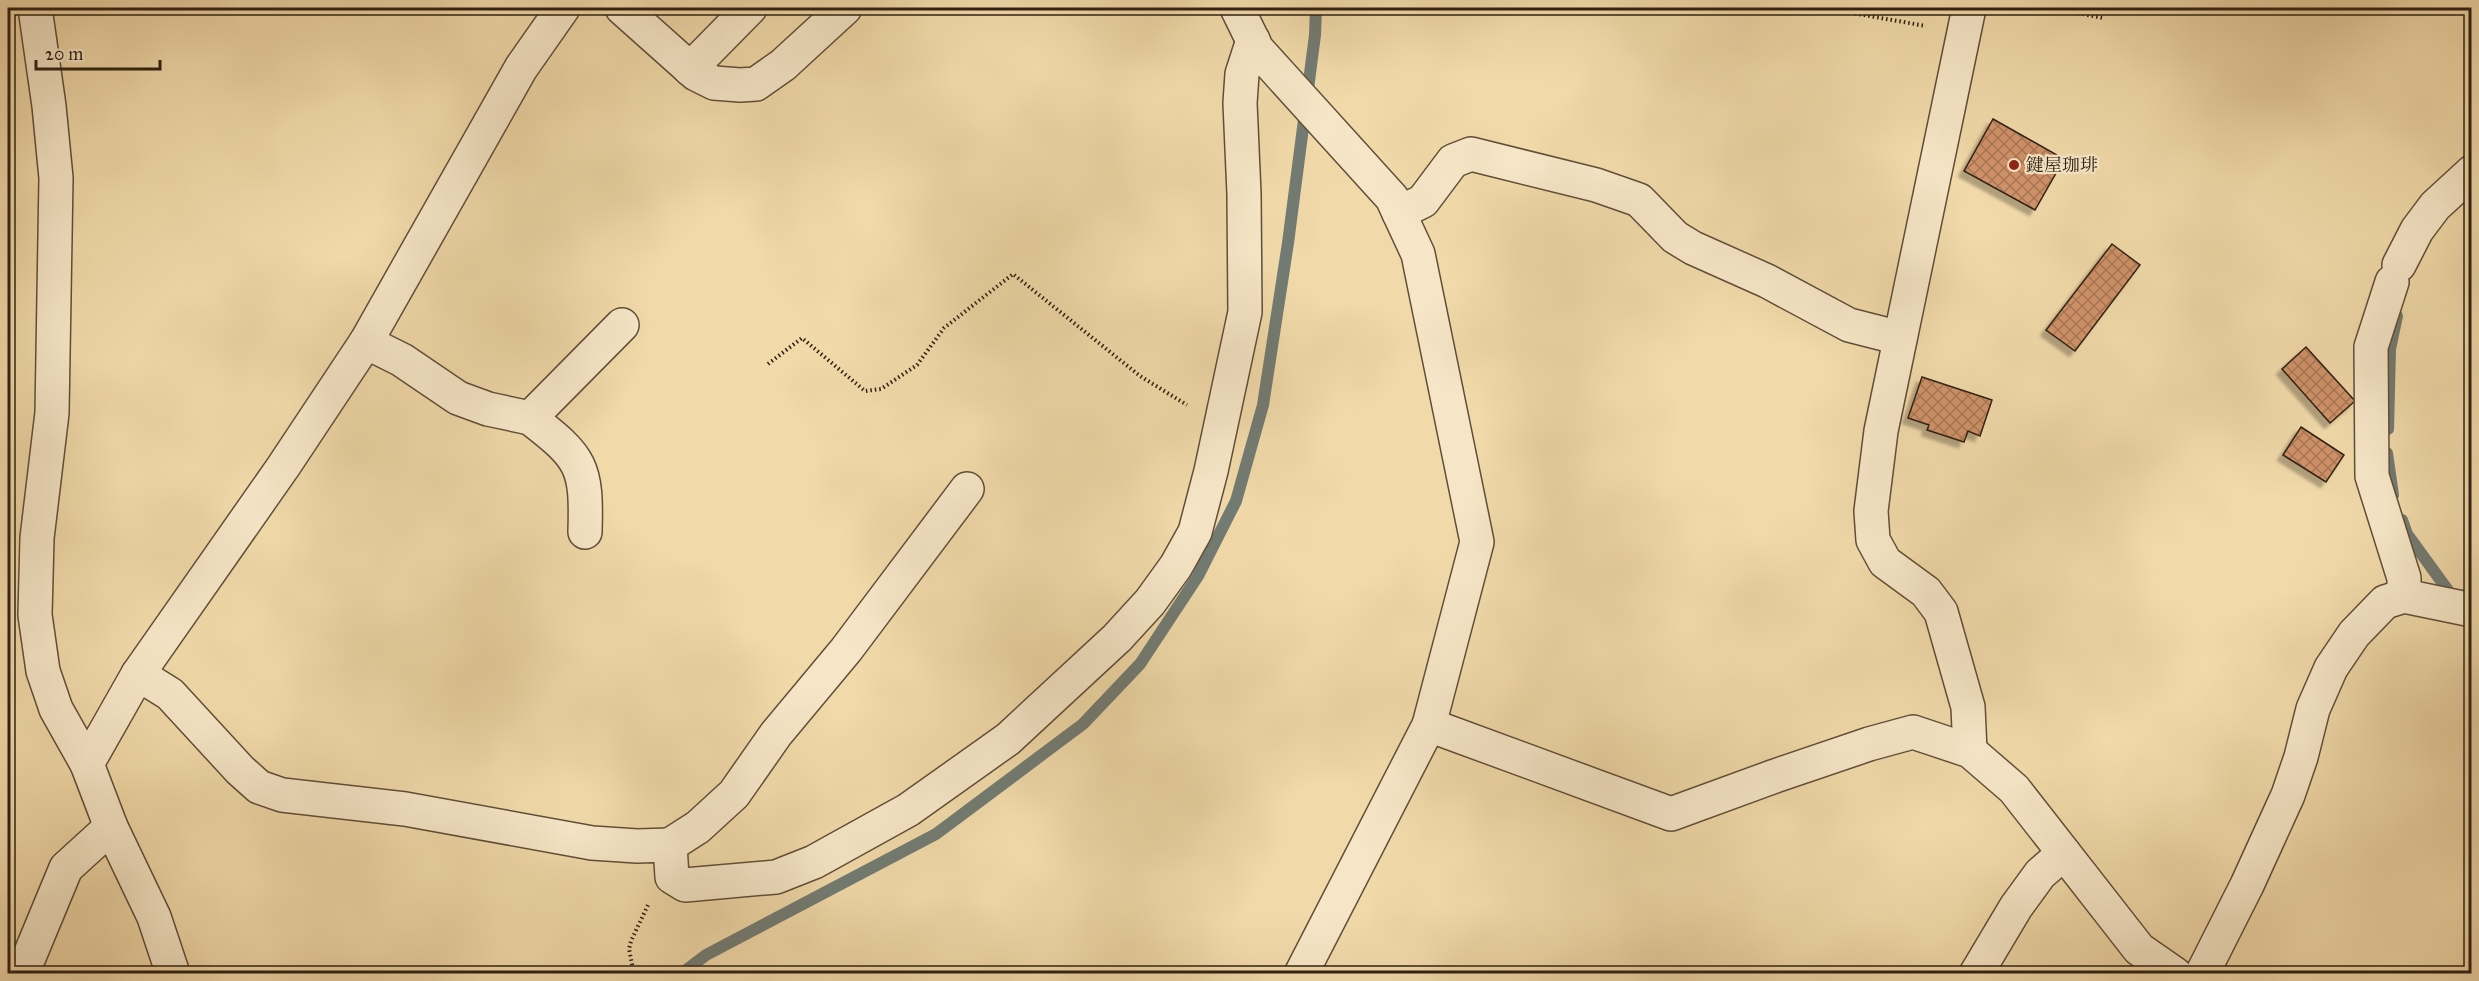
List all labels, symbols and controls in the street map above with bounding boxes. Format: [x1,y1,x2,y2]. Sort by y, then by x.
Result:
scale bar [36,33,160,71]
text: 20 m [45,43,83,65]
place label: 鍵屋珈琲 [2026,154,2098,176]
marker: 鍵屋珈琲 [2007,158,2021,172]

